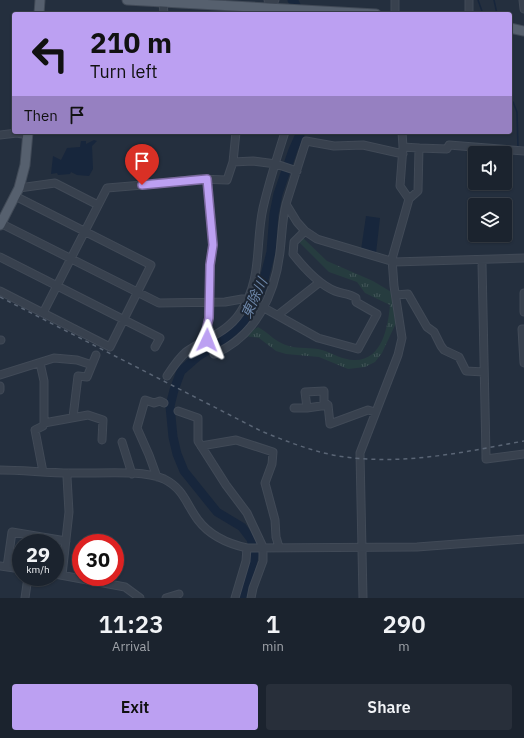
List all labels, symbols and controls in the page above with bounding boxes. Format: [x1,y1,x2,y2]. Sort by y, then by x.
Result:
text: 210 m [90,24,172,61]
icon: left [24,28,76,80]
text: Turn left [90,60,158,83]
icon: arrive [66,104,88,126]
text: Then [24,106,58,125]
pin [125,144,159,185]
map controls [468,146,512,242]
button: sound [468,146,512,190]
icon: arrive [131,150,153,172]
button: layers [468,198,512,242]
water label: 東除川 [237,273,272,321]
position arrow [186,319,228,361]
speed limit sign: 30 [72,534,124,586]
text: 29 [26,541,50,568]
text: km/h [26,563,50,576]
text: 11:23 [98,608,164,640]
text: 1 [266,608,280,640]
text: 290 [382,608,426,640]
text: Arrival [112,638,150,655]
text: min [262,638,284,655]
text: m [398,638,410,655]
button: Exit [12,684,258,730]
button: Share [266,684,512,730]

